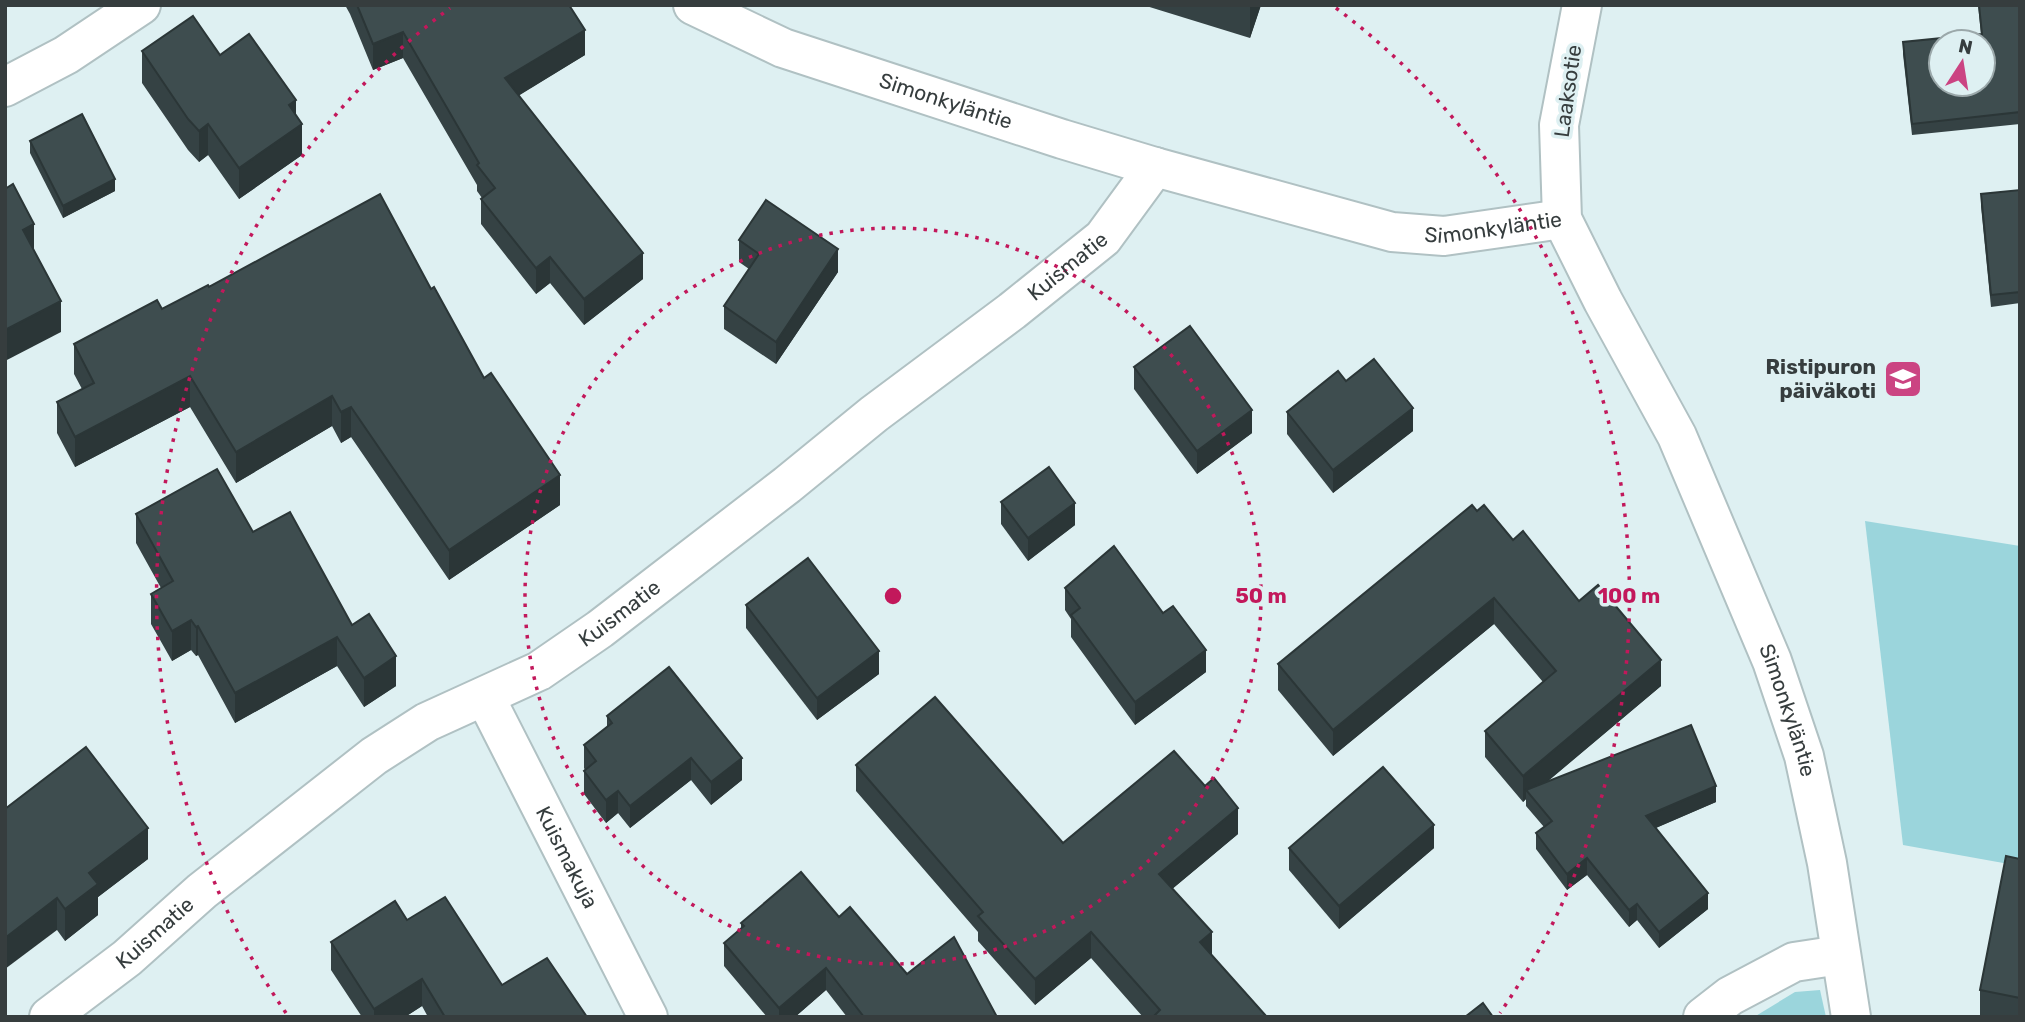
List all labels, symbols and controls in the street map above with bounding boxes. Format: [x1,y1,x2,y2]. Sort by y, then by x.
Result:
north arrow [1927,28,1997,98]
text: N [1956,34,1975,60]
street label: Laaksotie [1549,43,1586,139]
street label: Simonkyläntie [876,67,1016,134]
street label: Simonkyläntie [1424,206,1563,248]
street label: Kuismatie [1022,226,1113,306]
place label: Ristipuron päiväkoti [1766,354,1876,403]
school or university icon: Ristipuron päiväkoti [1882,358,1924,400]
street label: Kuismatie [574,574,665,652]
text: 50 m [1235,583,1287,608]
text: 100 m [1598,583,1660,608]
centre of rings [881,584,905,608]
street label: Simonkyläntie [1754,640,1821,779]
street label: Kuismakuja [531,802,604,912]
street label: Kuismatie [111,892,198,974]

